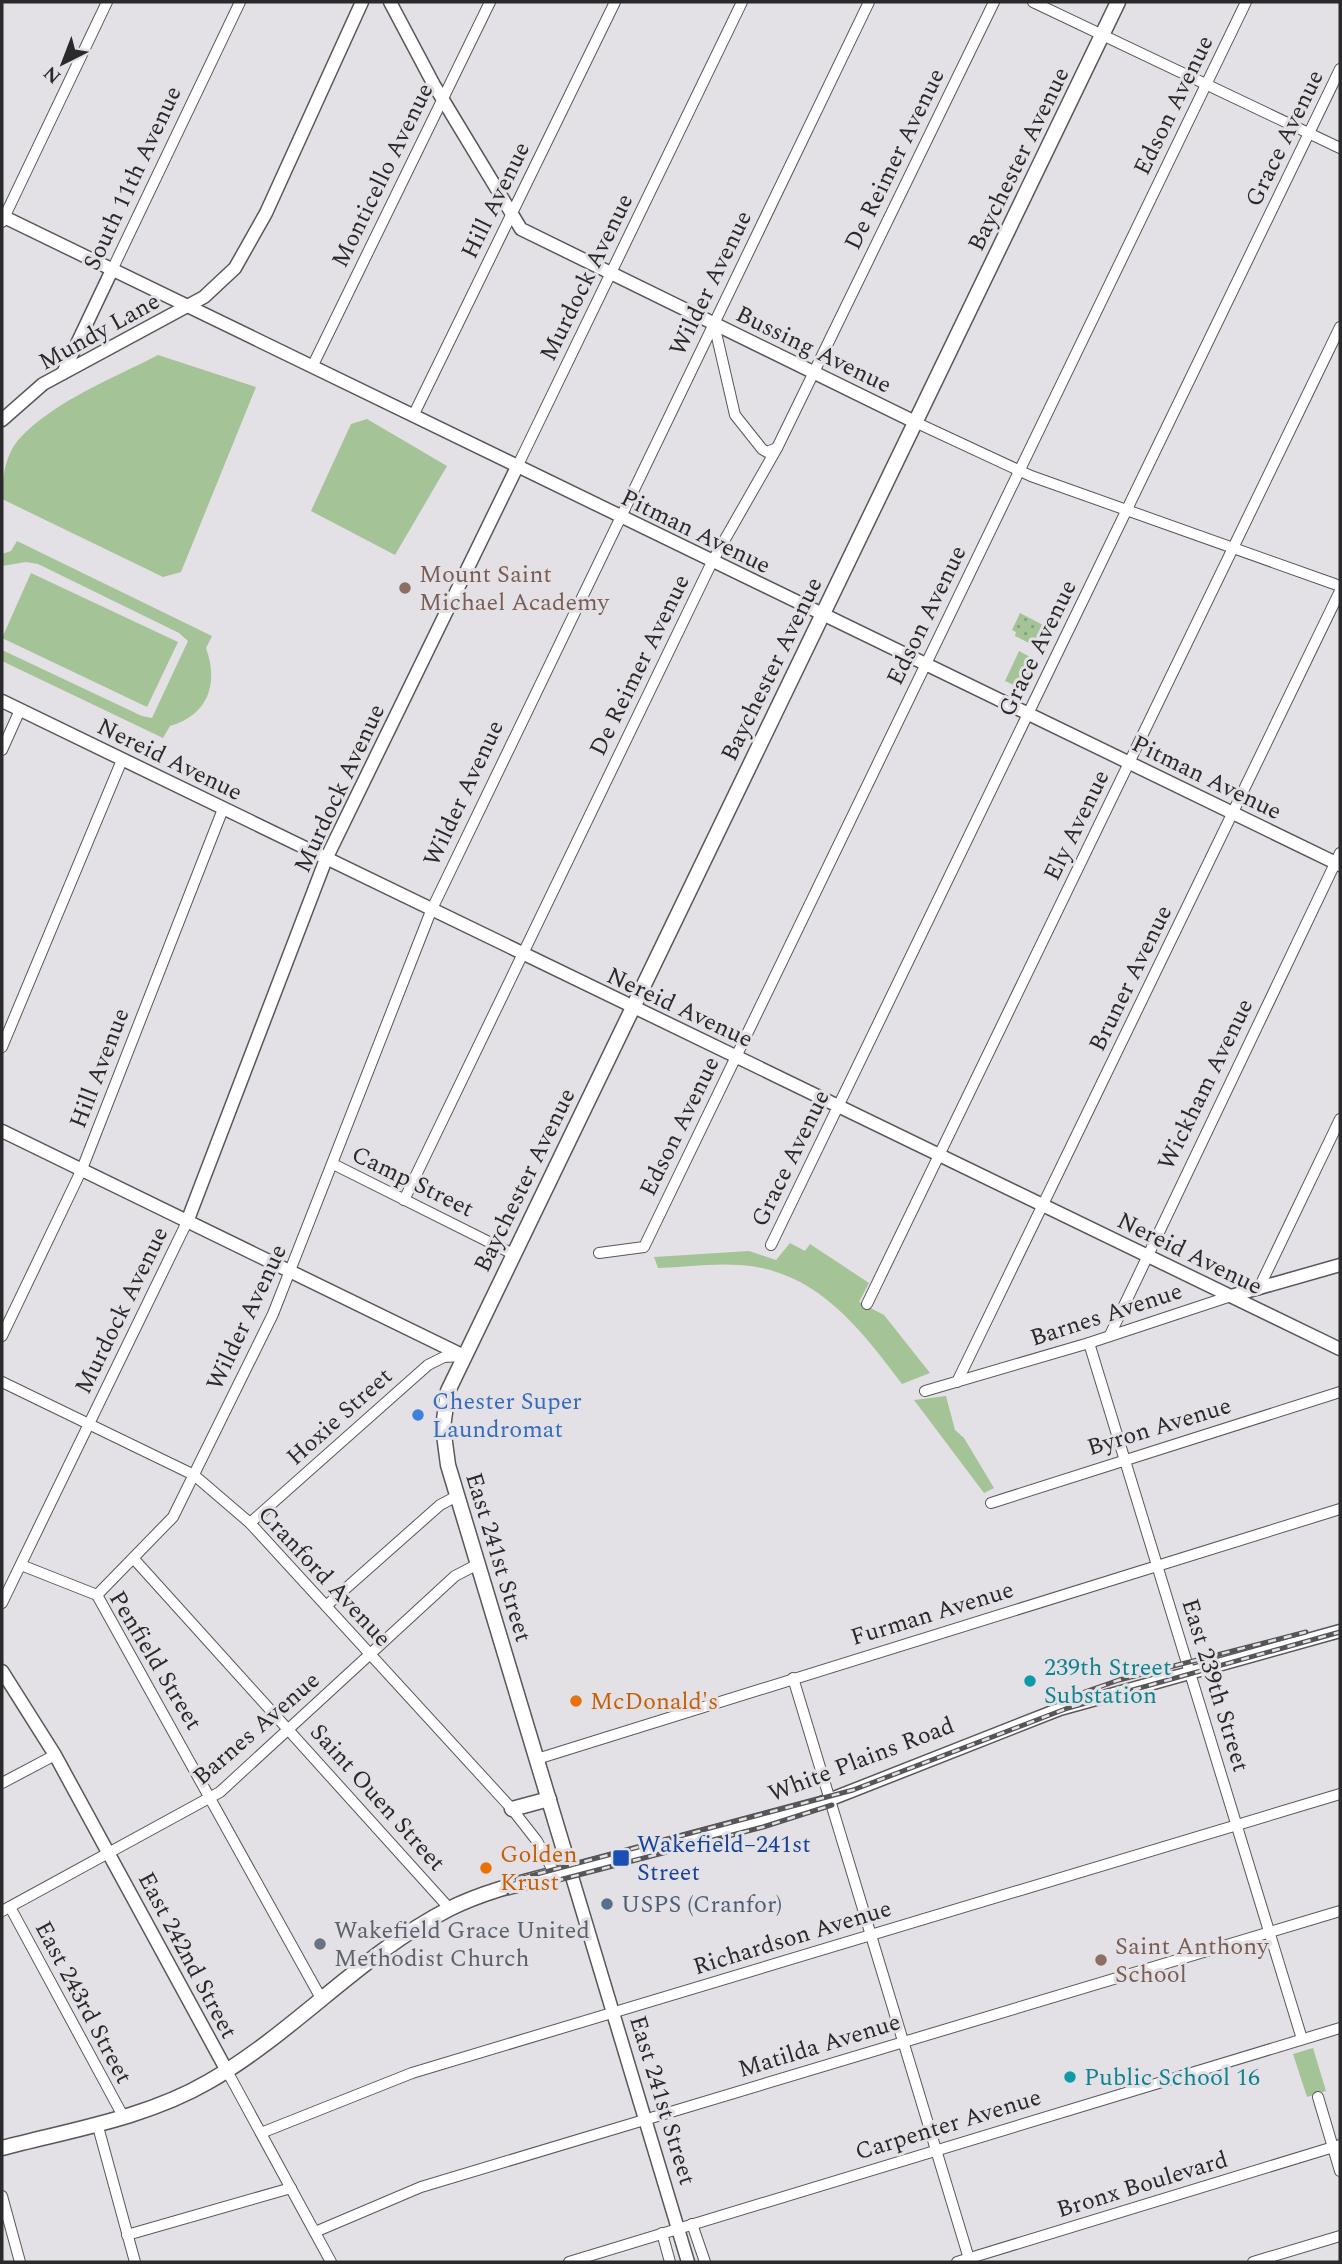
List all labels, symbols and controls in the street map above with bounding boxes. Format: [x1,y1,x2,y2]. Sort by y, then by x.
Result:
north arrow [28,28,98,98]
street label: Edson Avenue [1124,29,1223,181]
text: N [37,59,68,90]
street label: Baychester Avenue [959,61,1079,258]
street label: De Reimer Avenue [835,62,955,256]
street label: Grace Avenue [1236,64,1334,213]
street label: Monticello Avenue [323,77,443,274]
street label: South 11th Avenue [74,80,191,277]
street label: Hill Avenue [452,136,540,265]
street label: Murdock Avenue [531,187,643,367]
street label: Wilder Avenue [660,205,762,362]
street label: Mundy Lane [32,284,167,380]
street label: Bussing Avenue [730,297,898,403]
street label: Pitman Avenue [614,480,777,584]
street label: Edson Avenue [877,539,976,691]
place label: Mount Saint Michael Academy [419,557,610,621]
street label: De Reimer Avenue [580,568,700,762]
street label: Baychester Avenue [712,571,832,768]
street label: Grace Avenue [989,574,1087,723]
marker: Mount Saint Michael Academy [397,580,413,596]
street label: Murdock Avenue [285,698,395,879]
street label: Nereid Avenue [91,709,248,811]
street label: Wilder Avenue [414,714,514,872]
street label: Pitman Avenue [1125,726,1288,830]
street label: Ely Avenue [1035,764,1119,887]
street label: Bruner Avenue [1080,899,1182,1058]
street label: Nereid Avenue [600,958,759,1058]
street label: Wickham Avenue [1149,993,1263,1176]
street label: Hill Avenue [60,1003,139,1134]
street label: Edson Avenue [630,1050,729,1202]
street label: Baychester Avenue [465,1082,585,1279]
street label: Grace Avenue [742,1084,840,1233]
street label: Camp Street [345,1137,480,1227]
street label: Nereid Avenue [1111,1203,1268,1305]
street label: Murdock Avenue [66,1220,178,1400]
street label: Wilder Avenue [197,1238,297,1396]
street label: Barnes Avenue [1026,1273,1187,1357]
street label: Hoxie Street [279,1359,401,1474]
place label: Chester Super Laundromat [432,1384,582,1448]
street label: Byron Avenue [1083,1388,1236,1466]
marker: Chester Super Laundromat [410,1407,426,1423]
street label: East 241st Street [455,1468,541,1647]
street label: Cranford Avenue [249,1498,400,1656]
street label: Furman Avenue [846,1572,1018,1656]
street label: Penfield Street [99,1584,211,1737]
street label: East 239th Street [1172,1594,1258,1776]
place label: 239th Street Substation [1044,1650,1171,1714]
street label: Barnes Avenue [185,1663,328,1794]
marker: 239th Street Substation [1022,1673,1038,1689]
place label: McDonald's [590,1684,718,1720]
marker: McDonald's [568,1693,584,1709]
street label: White Plains Road [763,1708,960,1812]
street label: Saint Ouen Street [301,1716,454,1880]
place label: Wakefield–241st Street [637,1827,811,1891]
place label: Golden Krust [500,1837,577,1901]
marker: Wakefield–241st Street [611,1848,631,1868]
marker: Golden Krust [478,1860,494,1876]
street label: East 242nd Street [128,1866,246,2045]
place label: USPS (Cranfor) [621,1887,782,1923]
street label: Richardson Avenue [689,1891,896,1985]
marker: USPS (Cranfor) [599,1896,615,1912]
place label: Wakefield Grace United Methodist Church [334,1913,590,1977]
street label: East 243rd Street [25,1915,141,2090]
place label: Saint Anthony School [1115,1929,1270,1993]
marker: Wakefield Grace United Methodist Church [312,1936,328,1952]
marker: Saint Anthony School [1093,1952,1109,1968]
street label: Matilda Avenue [734,2004,905,2088]
street label: East 241st Street [619,2011,705,2190]
place label: Public School 16 [1084,2060,1260,2096]
marker: Public School 16 [1062,2069,1078,2085]
street label: Carpenter Avenue [851,2080,1046,2170]
street label: Bronx Boulevard [1052,2142,1232,2228]

